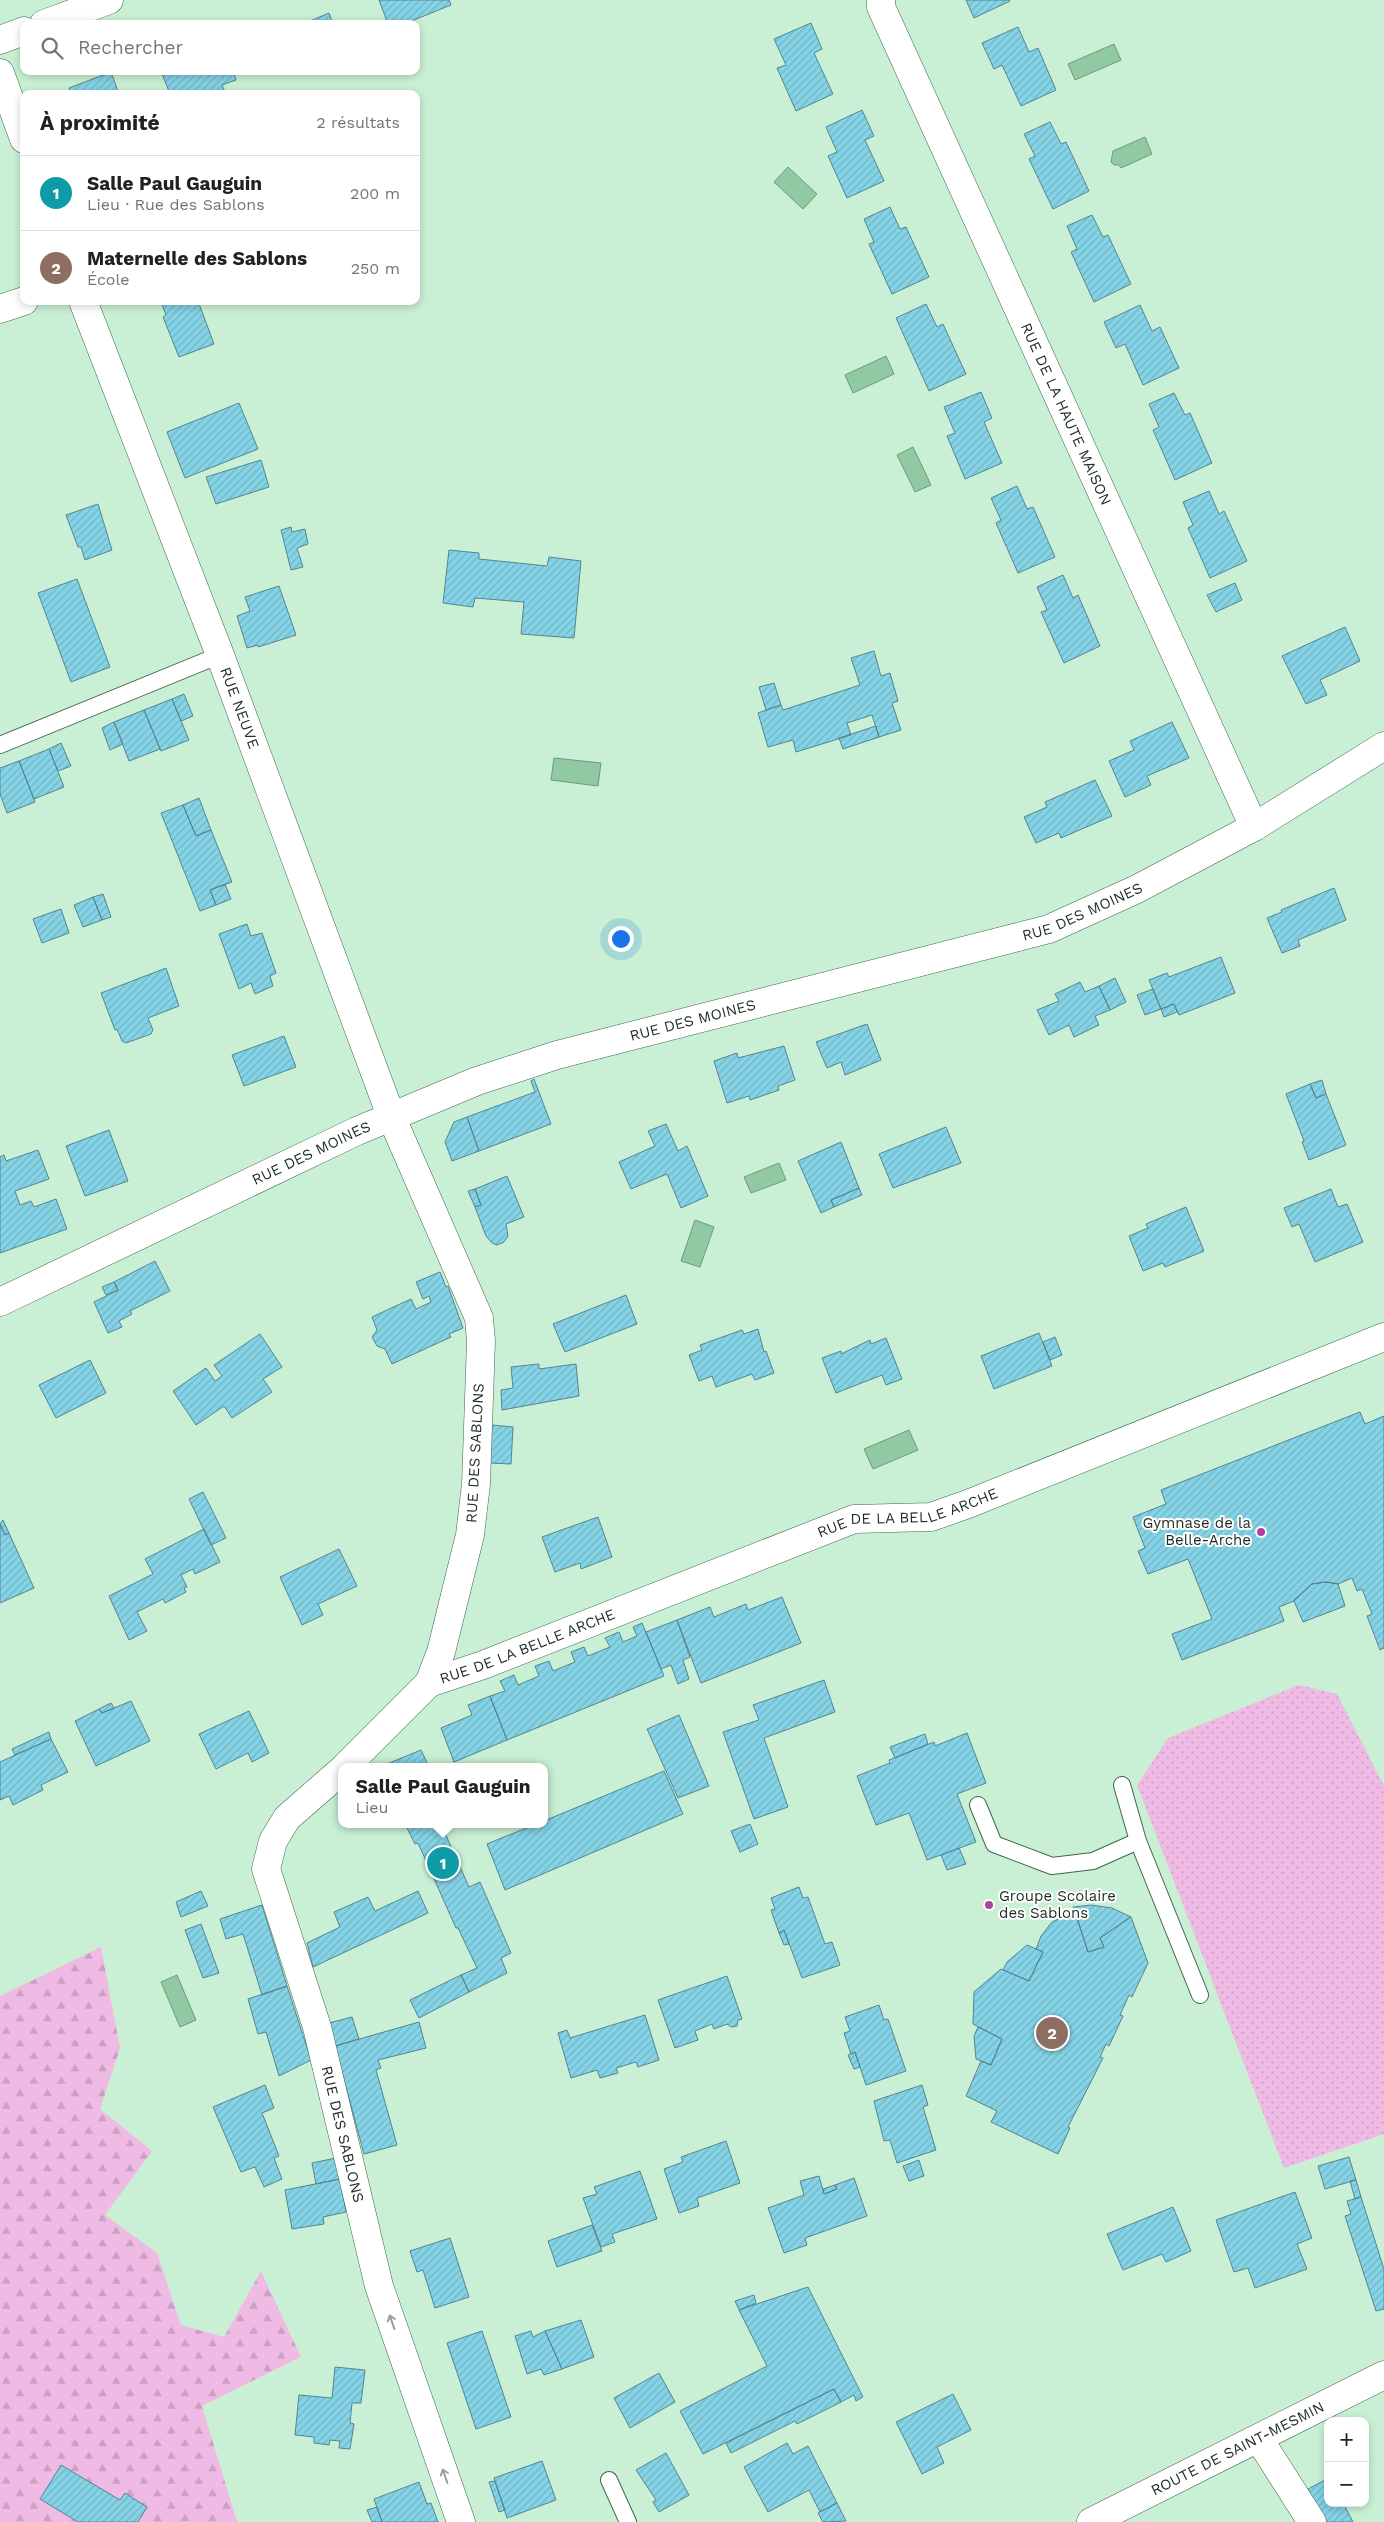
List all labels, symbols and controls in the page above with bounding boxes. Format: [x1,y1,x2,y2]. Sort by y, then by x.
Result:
search box [20,20,420,75]
icon: search [38,34,66,62]
text: Rechercher [78,36,183,59]
text: À proximité [40,110,160,135]
text: 2 résultats [316,113,400,132]
text: Salle Paul Gauguin [87,172,262,195]
text: 1 [53,184,59,203]
text: 200 m [350,184,400,203]
text: Lieu · Rue des Sablons [87,195,265,214]
text: Maternelle des Sablons [87,247,307,270]
text: 2 [51,259,61,278]
text: 250 m [351,259,400,278]
text: École [87,270,130,289]
street label: RUE DE LA HAUTE MAISON [1017,320,1115,508]
street label: RUE NEUVE [216,665,263,751]
street label: RUE DES MOINES [1020,879,1146,945]
your location [608,926,634,952]
street label: RUE DES MOINES [628,996,757,1045]
street label: RUE DES MOINES [249,1117,373,1189]
street label: RUE DES SABLONS [462,1383,488,1523]
street label: RUE DE LA BELLE ARCHE [815,1484,1000,1542]
place label: Gymnase de la Belle-Arche [1143,1514,1252,1549]
marker: Gymnase de la Belle-Arche [1255,1526,1267,1538]
street label: RUE DE LA BELLE ARCHE [437,1605,618,1688]
popup [338,1763,548,1828]
text: Salle Paul Gauguin [355,1775,531,1798]
text: Lieu [355,1798,388,1817]
pin: 1 [427,1844,459,1882]
place label: Groupe Scolaire des Sablons [999,1887,1116,1922]
marker: Groupe Scolaire des Sablons [983,1899,995,1911]
pin: 2 [1036,2014,1068,2052]
street label: RUE DES SABLONS [318,2064,368,2204]
one-way arrow [387,2315,396,2331]
street label: ROUTE DE SAINT-MESMIN [1148,2397,1327,2499]
map controls [1324,2417,1369,2507]
button: + [1324,2417,1369,2462]
button: − [1324,2462,1369,2507]
one-way arrow [440,2469,449,2484]

